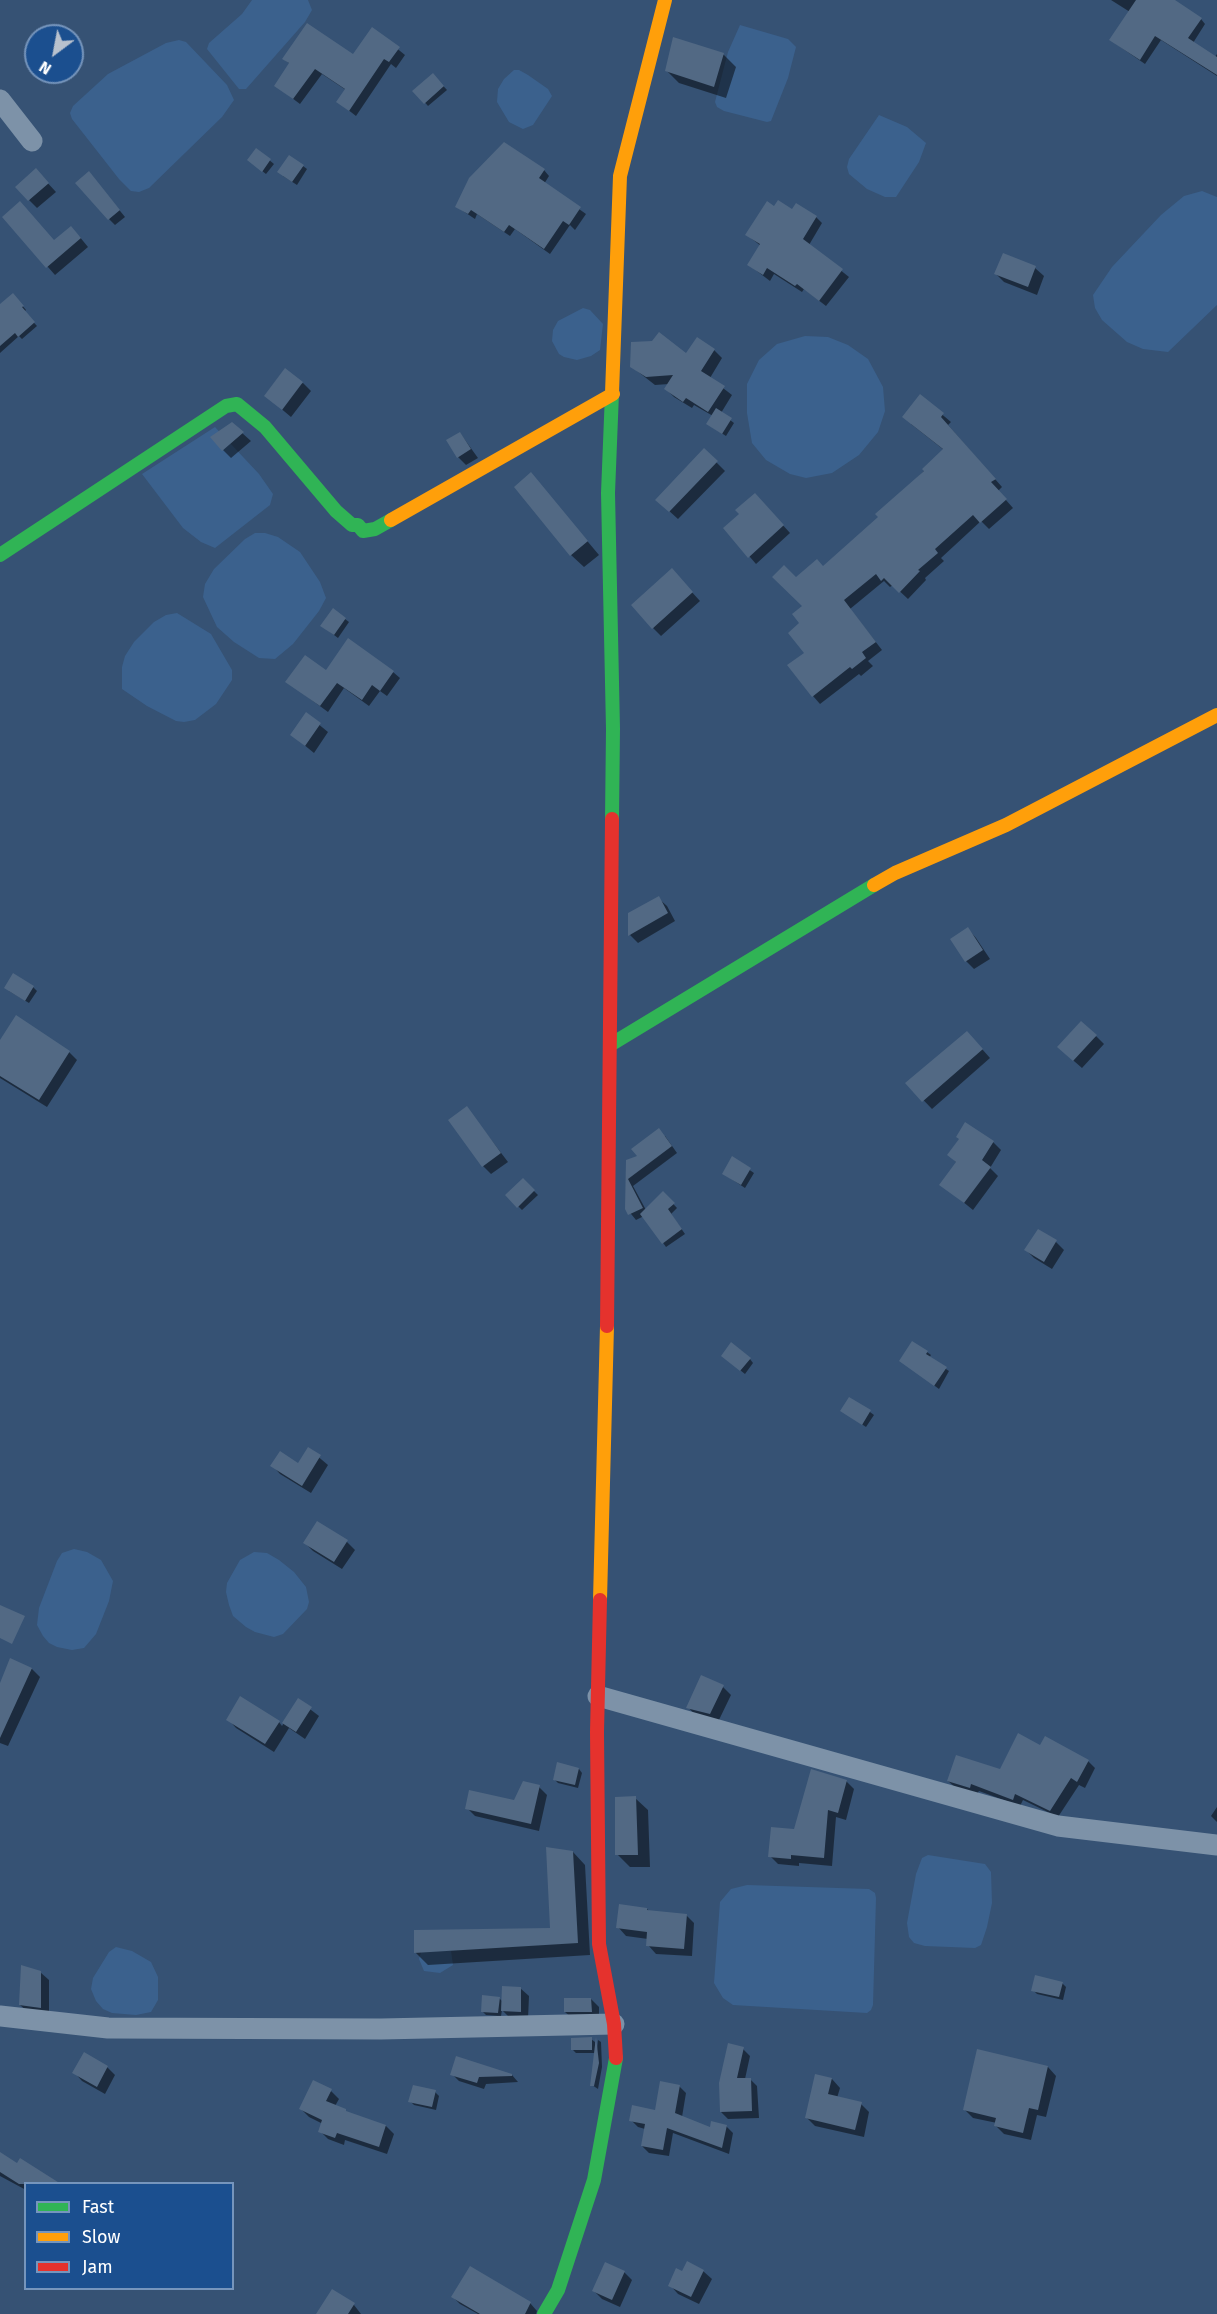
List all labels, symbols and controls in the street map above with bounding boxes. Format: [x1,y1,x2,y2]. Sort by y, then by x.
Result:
north arrow [24,24,84,84]
text: N [36,57,55,79]
legend [24,2182,234,2290]
text: Fast [82,2196,114,2218]
text: Slow [82,2226,120,2248]
text: Jam [82,2256,113,2278]

